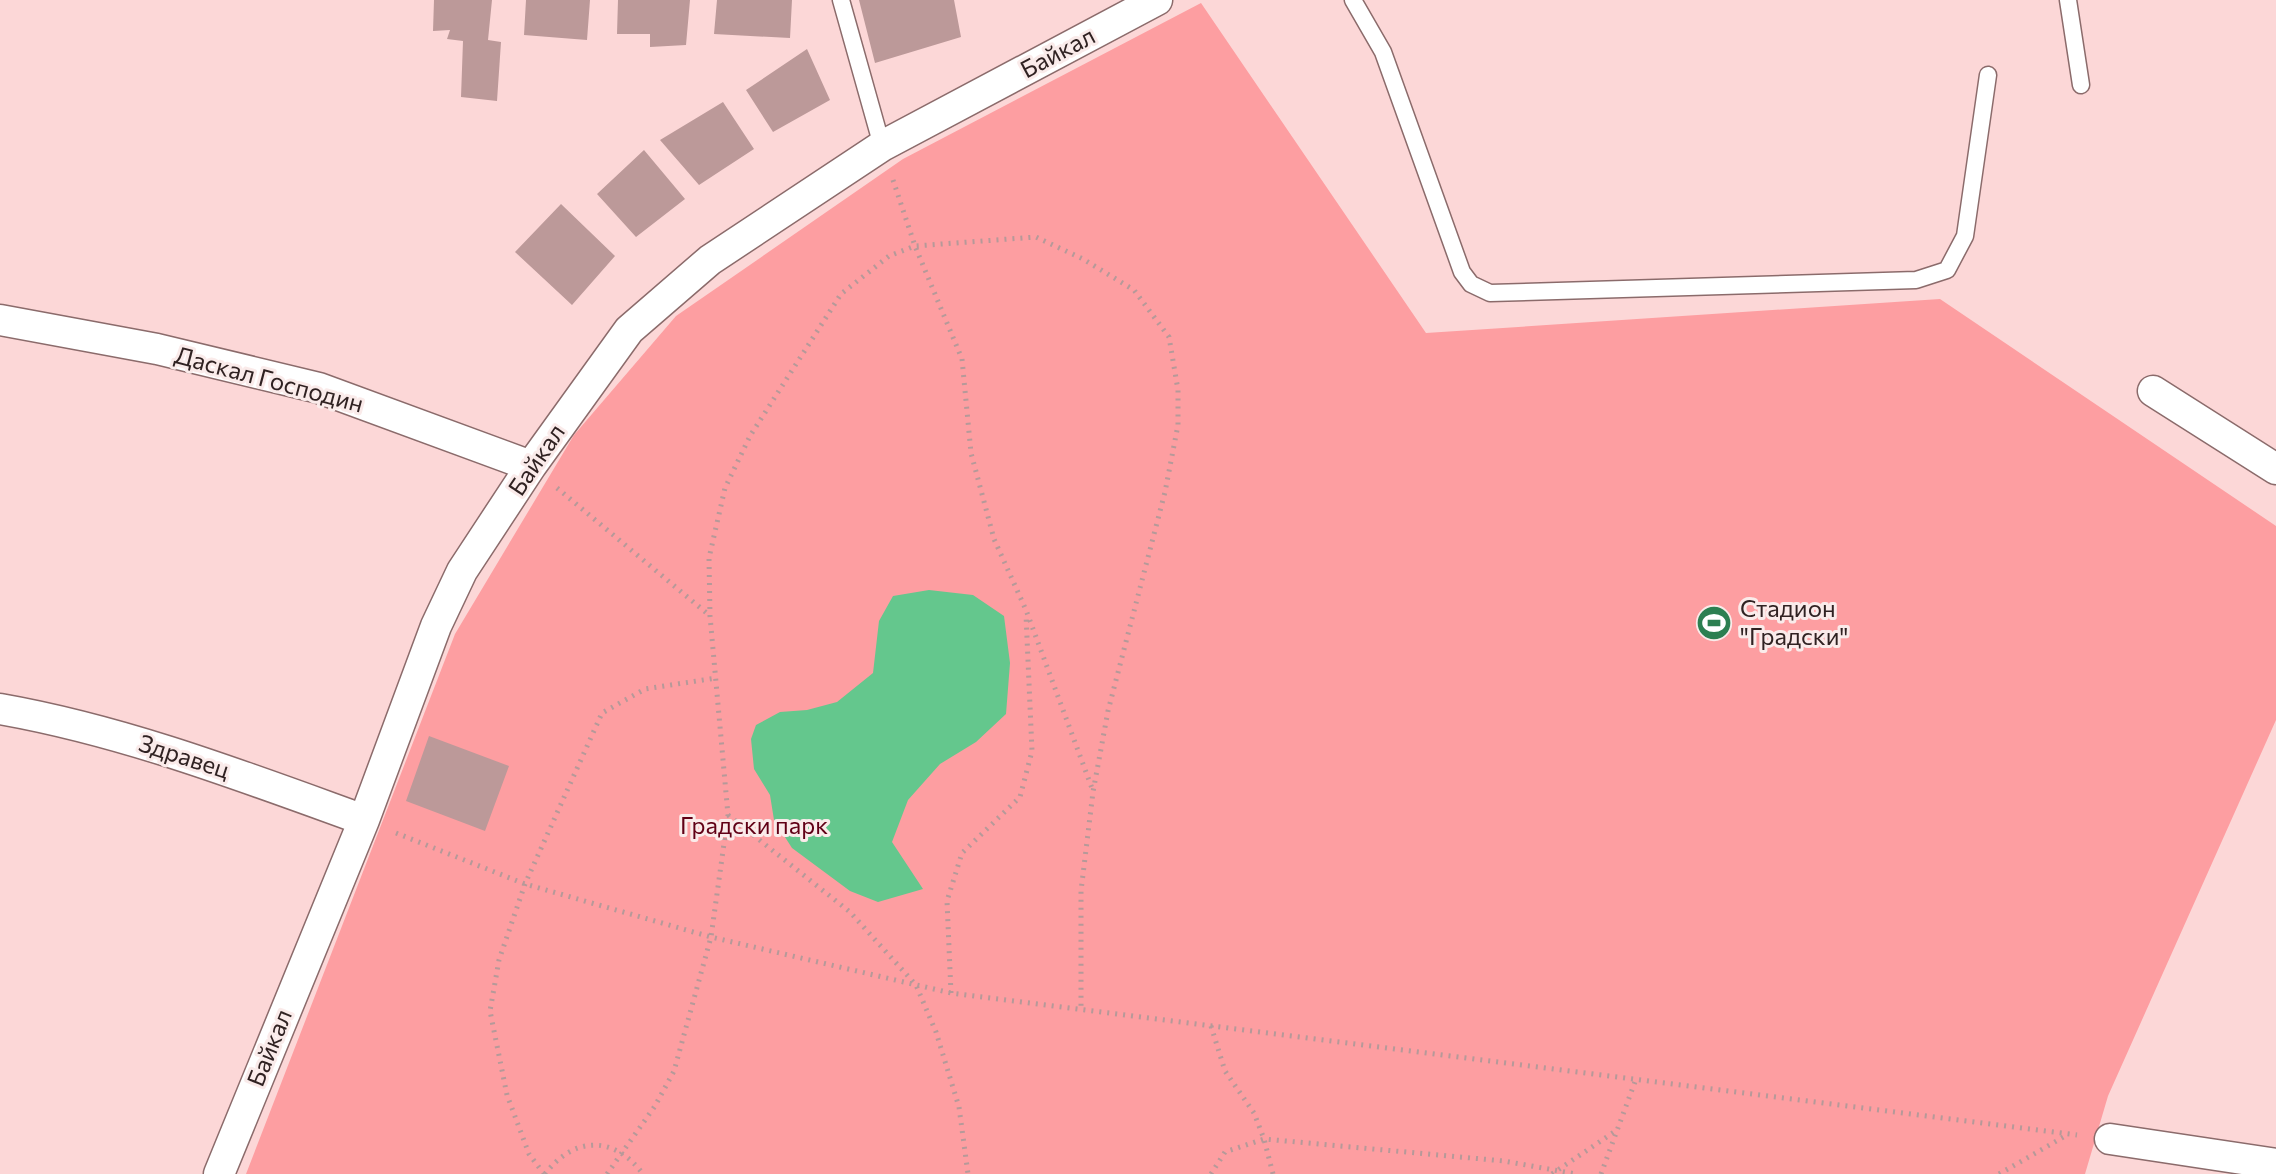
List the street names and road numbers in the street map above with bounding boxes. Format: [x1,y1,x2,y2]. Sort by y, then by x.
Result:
street label: Байкал [1015,20,1100,83]
street label: Даскал Господин [172,339,367,418]
street label: Байкал [501,418,570,501]
street label: Здравец [135,727,234,784]
street label: Байкал [240,1005,297,1090]

